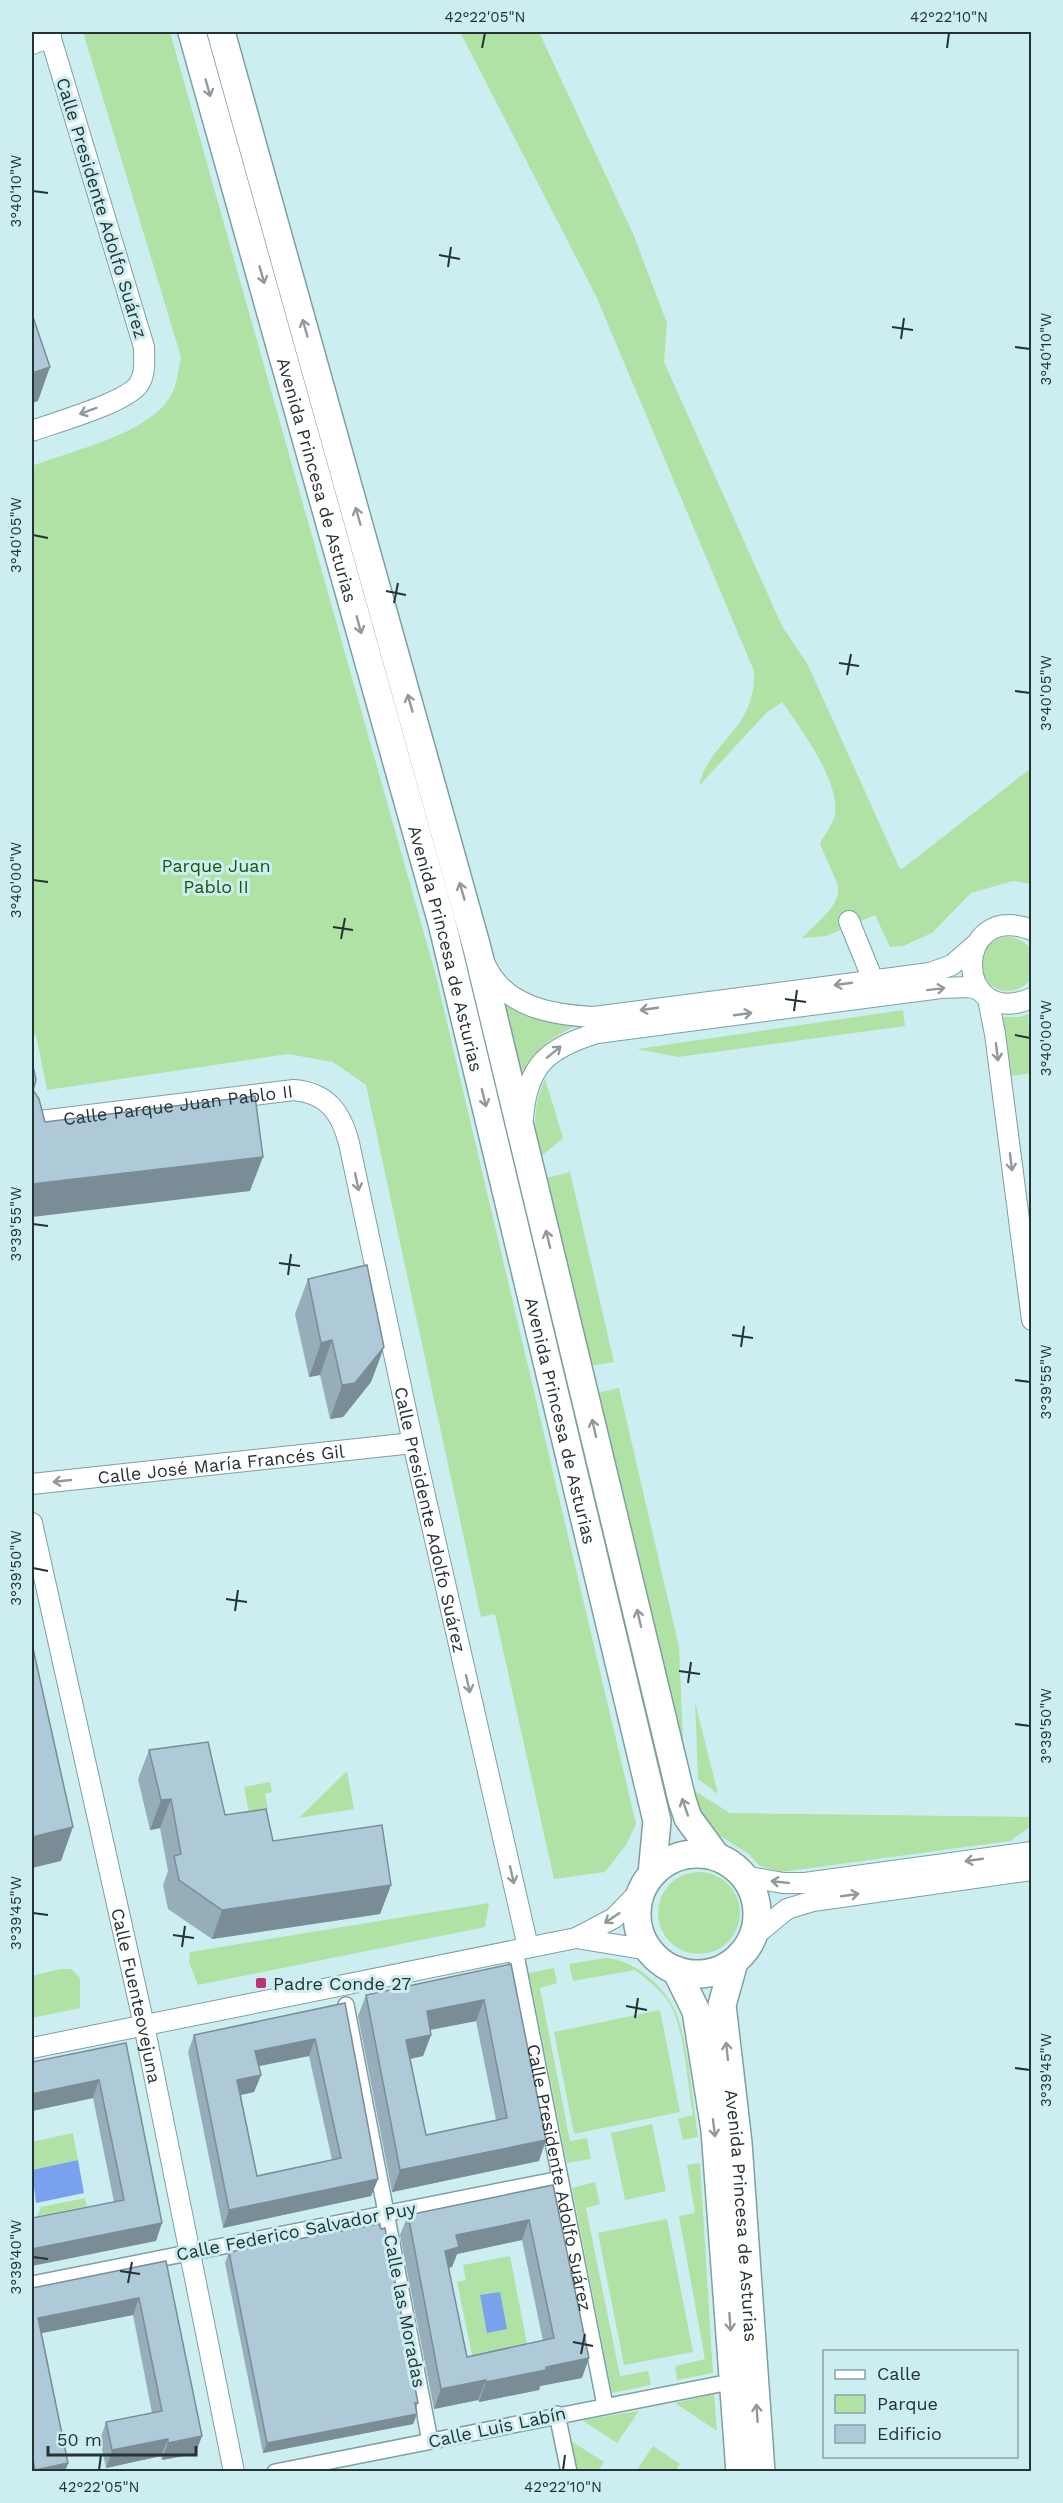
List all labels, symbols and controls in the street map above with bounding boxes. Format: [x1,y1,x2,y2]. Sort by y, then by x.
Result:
text: 42°22'05"N [445,8,525,26]
text: 42°22'10"N [910,8,988,26]
street label: Calle Presidente Adolfo Suárez [52,75,152,341]
one-way arrow [203,78,214,97]
text: 3°40'10"W [7,155,25,227]
one-way arrow [257,265,268,284]
text: 3°40'10"W [1037,313,1055,385]
one-way arrow [299,319,311,338]
street label: Avenida Princesa de Asturias [273,355,362,605]
one-way arrow [79,406,97,417]
text: 3°40'05"W [7,497,25,573]
one-way arrow [351,506,363,525]
one-way arrow [354,615,365,634]
text: 3°40'05"W [1037,655,1055,731]
one-way arrow [404,694,415,713]
street label: Avenida Princesa de Asturias [405,823,488,1074]
text: 3°40'00"W [7,842,25,918]
park label: Parque Juan Pablo II [161,855,271,897]
one-way arrow [456,882,467,901]
one-way arrow [833,979,853,990]
one-way arrow [926,983,946,994]
text: 3°40'00"W [1037,1000,1055,1076]
one-way arrow [640,1004,660,1015]
one-way arrow [732,1008,752,1019]
one-way arrow [992,1041,1003,1061]
one-way arrow [546,1045,562,1058]
street label: Calle Parque Juan Pablo II [62,1080,294,1129]
one-way arrow [479,1088,491,1107]
one-way arrow [1006,1152,1017,1172]
one-way arrow [352,1172,363,1191]
text: 3°39'55"W [7,1186,25,1262]
one-way arrow [541,1229,553,1248]
street label: Avenida Princesa de Asturias [521,1295,601,1546]
text: 3°39'55"W [1037,1344,1055,1420]
street label: Calle Presidente Adolfo Suárez [391,1385,471,1655]
one-way arrow [587,1419,599,1438]
street label: Calle José María Francés Gil [96,1440,346,1487]
one-way arrow [53,1476,73,1487]
text: 3°39'50"W [7,1530,25,1606]
one-way arrow [632,1609,644,1628]
one-way arrow [463,1674,474,1694]
text: 3°39'50"W [1037,1688,1055,1764]
one-way arrow [678,1798,689,1817]
one-way arrow [964,1854,984,1865]
one-way arrow [506,1865,518,1884]
text: 3°39'45"W [7,1876,25,1950]
one-way arrow [771,1876,791,1887]
one-way arrow [840,1890,860,1901]
street label: Calle Fuenteovejuna [108,1906,166,2085]
one-way arrow [604,1911,621,1924]
place label: Padre Conde 27 [273,1973,411,1994]
marker: Padre Conde 27 [254,1976,268,1990]
text: 3°39'45"W [1037,2033,1055,2107]
street label: Calle Presidente Adolfo Suárez [523,2042,597,2313]
one-way arrow [721,2042,732,2062]
street label: Avenida Princesa de Asturias [721,2088,762,2342]
one-way arrow [709,2117,720,2137]
street label: Calle Federico Salvador Puy [174,2197,418,2265]
text: 3°39'40"W [7,2220,25,2294]
street label: Calle las Moradas [380,2233,430,2389]
one-way arrow [725,2312,736,2331]
legend [823,2350,1018,2458]
text: Calle [877,2363,921,2384]
text: Parque [877,2393,938,2414]
street label: Calle Luis Labín [426,2402,568,2452]
one-way arrow [752,2404,763,2424]
scale bar [48,2419,196,2457]
text: Edificio [877,2423,942,2444]
text: 50 m [57,2429,102,2450]
text: 42°22'05"N [59,2478,139,2496]
text: 42°22'10"N [524,2478,602,2496]

